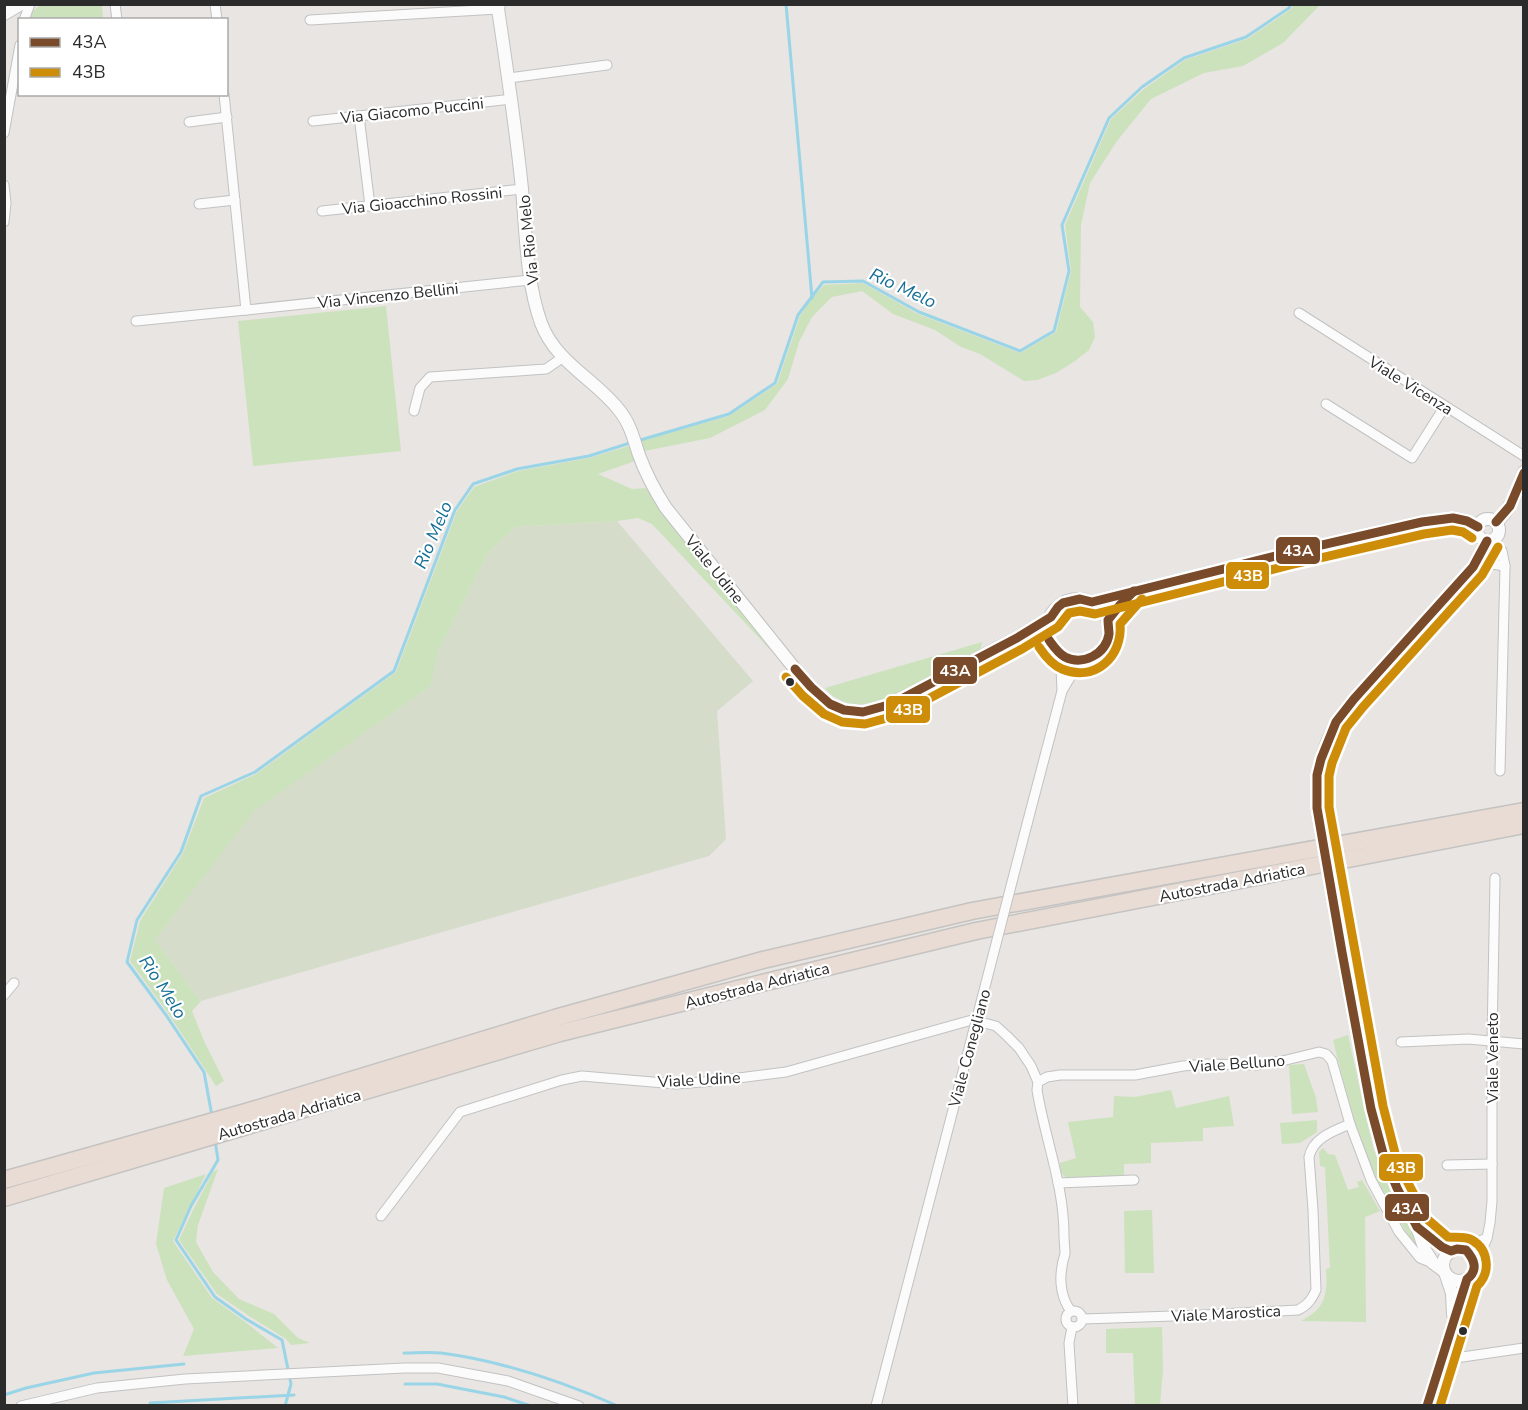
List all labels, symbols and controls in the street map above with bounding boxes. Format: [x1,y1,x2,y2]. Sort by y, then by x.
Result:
legend [18,18,228,96]
text: 43A [72,30,107,54]
text: 43B [72,60,106,84]
street label: Via Giacomo Puccini [338,93,485,130]
street label: Via Gioacchino Rossini [340,182,503,220]
street label: Via Rio Melo [513,194,545,287]
water label: Rio Melo [866,262,940,314]
street label: Via Vincenzo Bellini [316,278,460,314]
street label: Viale Vicenza [1363,351,1457,421]
water label: Rio Melo [408,498,458,572]
street label: Viale Udine [679,530,749,609]
line badge: 43A [1275,536,1321,565]
text: 43A [1282,540,1314,562]
line badge: 43B [1225,561,1270,590]
text: 43B [1233,565,1263,587]
line badge: 43A [932,656,978,685]
text: 43A [939,660,971,682]
unlabelled marker [784,676,796,688]
line badge: 43B [885,695,931,724]
text: 43B [893,699,923,721]
street label: Autostrada Adriatica [1157,858,1307,908]
water label: Rio Melo [134,951,192,1023]
street label: Autostrada Adriatica [683,957,832,1015]
street label: Viale Conegliano [943,987,996,1111]
street label: Viale Veneto [1482,1012,1504,1105]
street label: Viale Belluno [1187,1050,1286,1078]
street label: Viale Udine [656,1067,741,1093]
street label: Autostrada Adriatica [215,1084,364,1146]
line badge: 43B [1378,1153,1424,1182]
text: 43B [1386,1157,1416,1179]
line badge: 43A [1384,1193,1430,1222]
text: 43A [1391,1198,1423,1220]
street label: Viale Marostica [1170,1300,1282,1328]
unlabelled marker [1457,1325,1469,1337]

